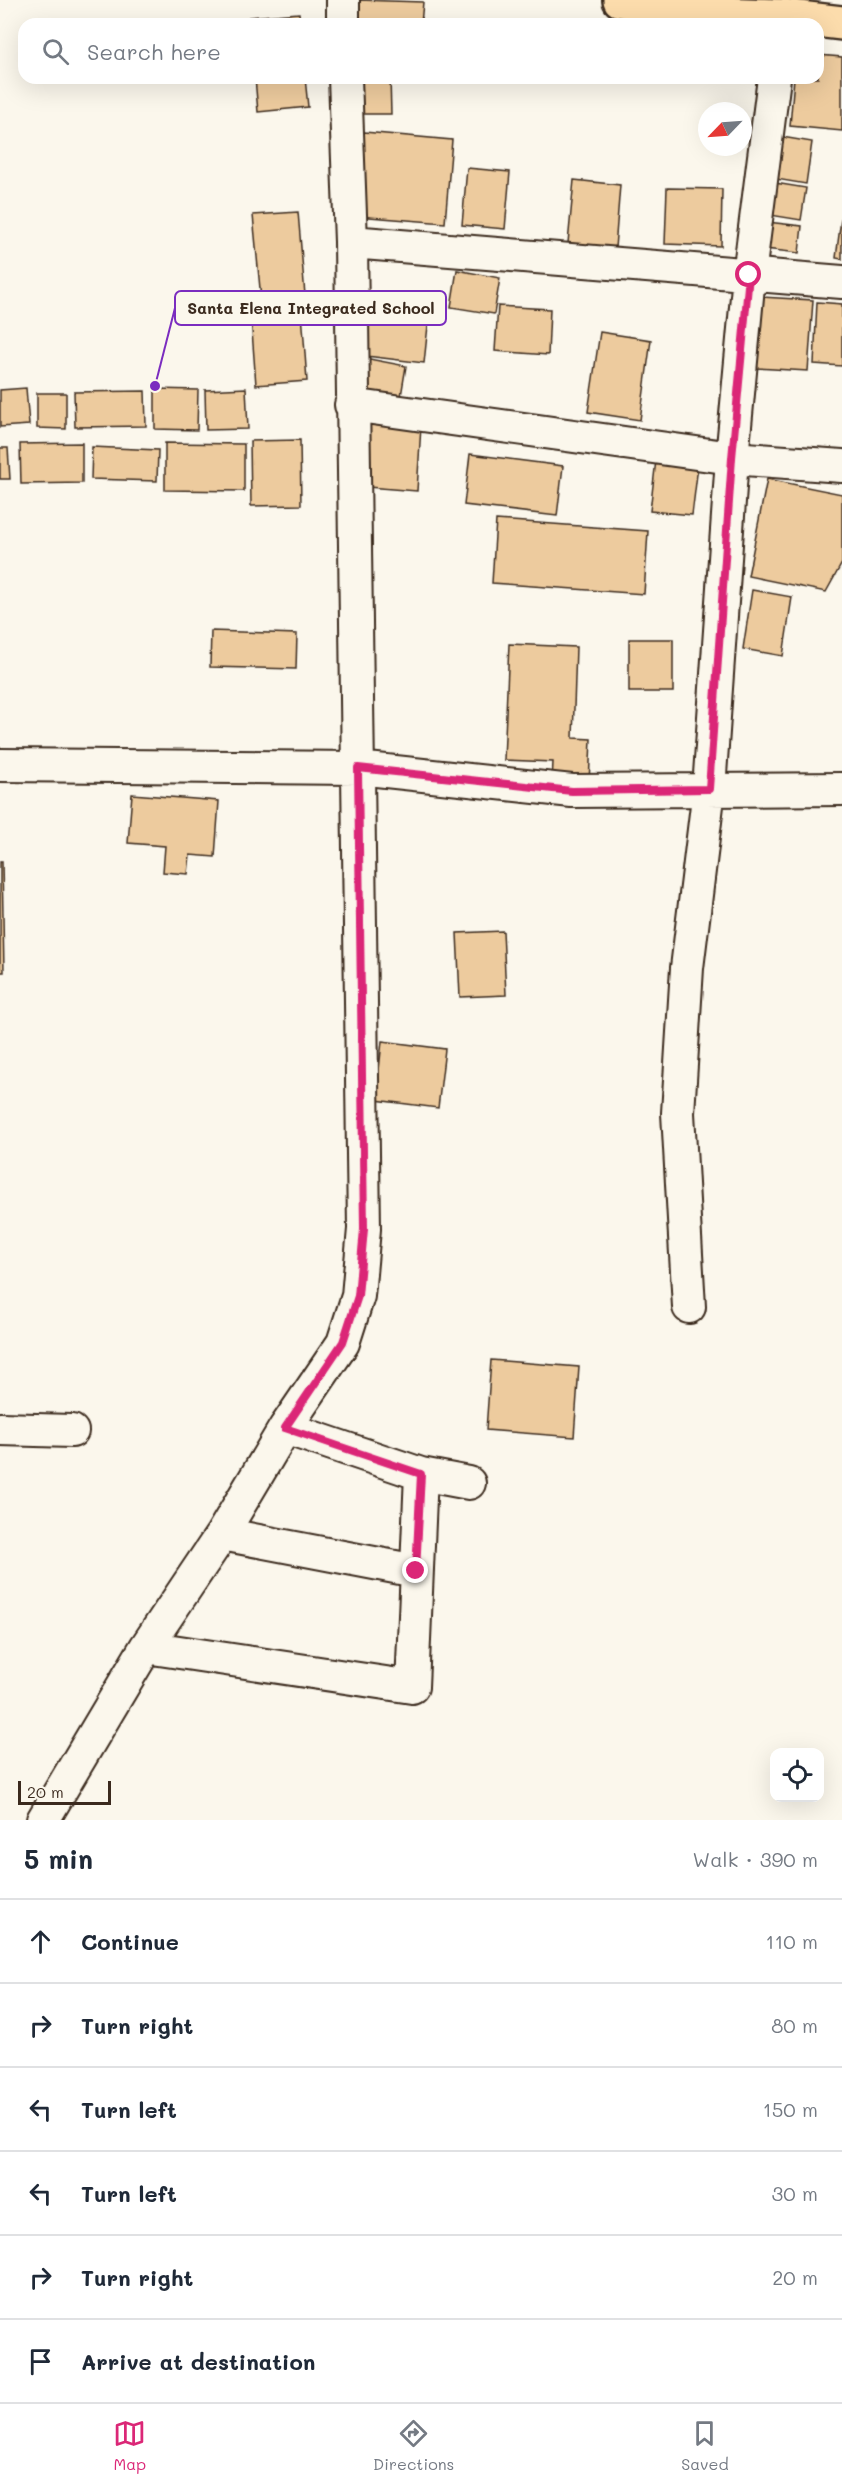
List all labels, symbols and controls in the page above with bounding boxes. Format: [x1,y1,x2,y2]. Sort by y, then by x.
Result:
search box [18,18,824,84]
icon: search [39,35,72,68]
text: Search here [87,37,221,66]
north arrow [698,102,752,156]
route start [735,261,761,287]
callout: Santa Elena Integrated School [175,291,446,325]
text: Santa Elena Integrated School [187,297,435,318]
route end [402,1557,428,1583]
map controls [770,1748,824,1802]
button: locate [770,1748,824,1802]
scale bar [18,1778,111,1806]
text: 20 m [27,1781,64,1802]
text: 5 min [24,1842,93,1876]
text: Walk · 390 m [693,1846,818,1872]
icon: ahead [24,1925,57,1958]
text: Continue [81,1927,179,1956]
text: 110 m [765,1928,818,1954]
icon: right [24,2009,57,2042]
text: Turn right [81,2011,193,2040]
text: 80 m [771,2012,818,2038]
icon: left [24,2093,57,2126]
text: Turn left [81,2095,177,2124]
text: 150 m [763,2096,818,2122]
icon: left [24,2177,57,2210]
text: Turn left [81,2179,177,2208]
text: 30 m [772,2180,818,2206]
icon: right [24,2261,57,2294]
text: Turn right [81,2263,193,2292]
text: 20 m [772,2264,818,2290]
icon: arrive [24,2345,57,2378]
text: Arrive at destination [81,2347,316,2376]
tab: Map [113,2417,146,2474]
tab: Directions [373,2417,454,2474]
tab: Saved [681,2417,729,2474]

